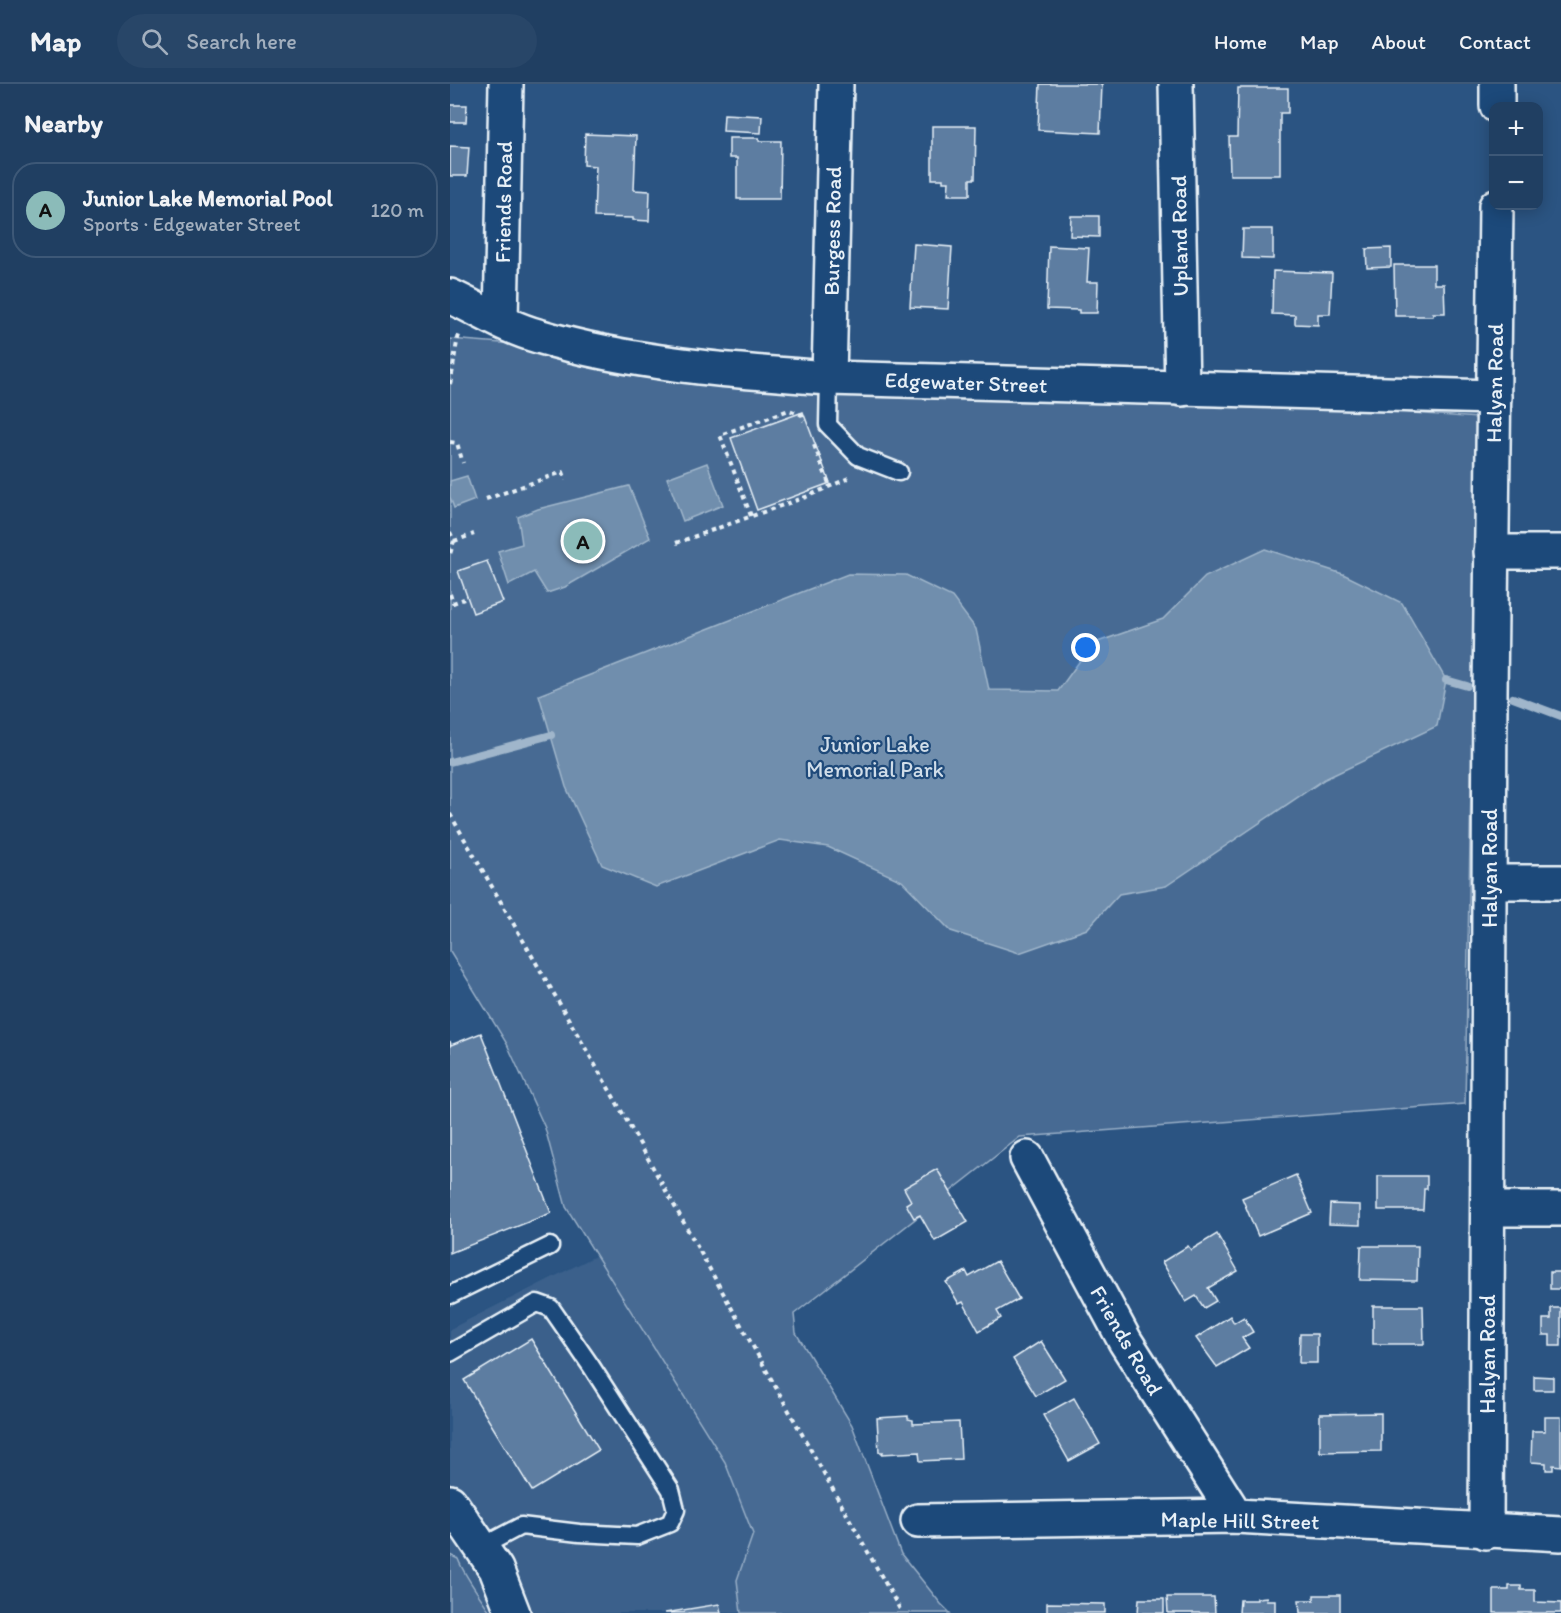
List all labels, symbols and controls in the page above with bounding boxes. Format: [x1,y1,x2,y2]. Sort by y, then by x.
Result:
search box [117,14,537,68]
text: Map [30,24,81,58]
icon: search [138,25,171,58]
text: Search here [186,28,297,55]
text: Home [1214,29,1267,54]
text: Map [1300,29,1339,54]
text: About [1372,29,1426,54]
text: Contact [1459,29,1531,54]
map controls [1489,102,1543,210]
button: + [1489,102,1543,156]
text: Nearby [24,107,103,139]
street label: Friends Road [489,141,518,263]
button: − [1489,156,1543,210]
street label: Burgess Road [818,166,847,296]
street label: Upland Road [1165,175,1194,297]
text: Junior Lake Memorial Pool [83,185,333,212]
text: A [39,198,52,222]
text: 120 m [371,198,424,222]
text: Sports · Edgewater Street [83,212,300,236]
street label: Halyan Road [1480,323,1509,443]
street label: Edgewater Street [884,366,1048,399]
pin: A [564,518,602,564]
your location [1071,633,1100,662]
park label: Junior Lake Memorial Park [806,731,944,783]
street label: Halyan Road [1476,808,1503,928]
street label: Friends Road [1084,1281,1169,1400]
street label: Halyan Road [1474,1294,1501,1414]
street label: Maple Hill Street [1160,1506,1320,1535]

